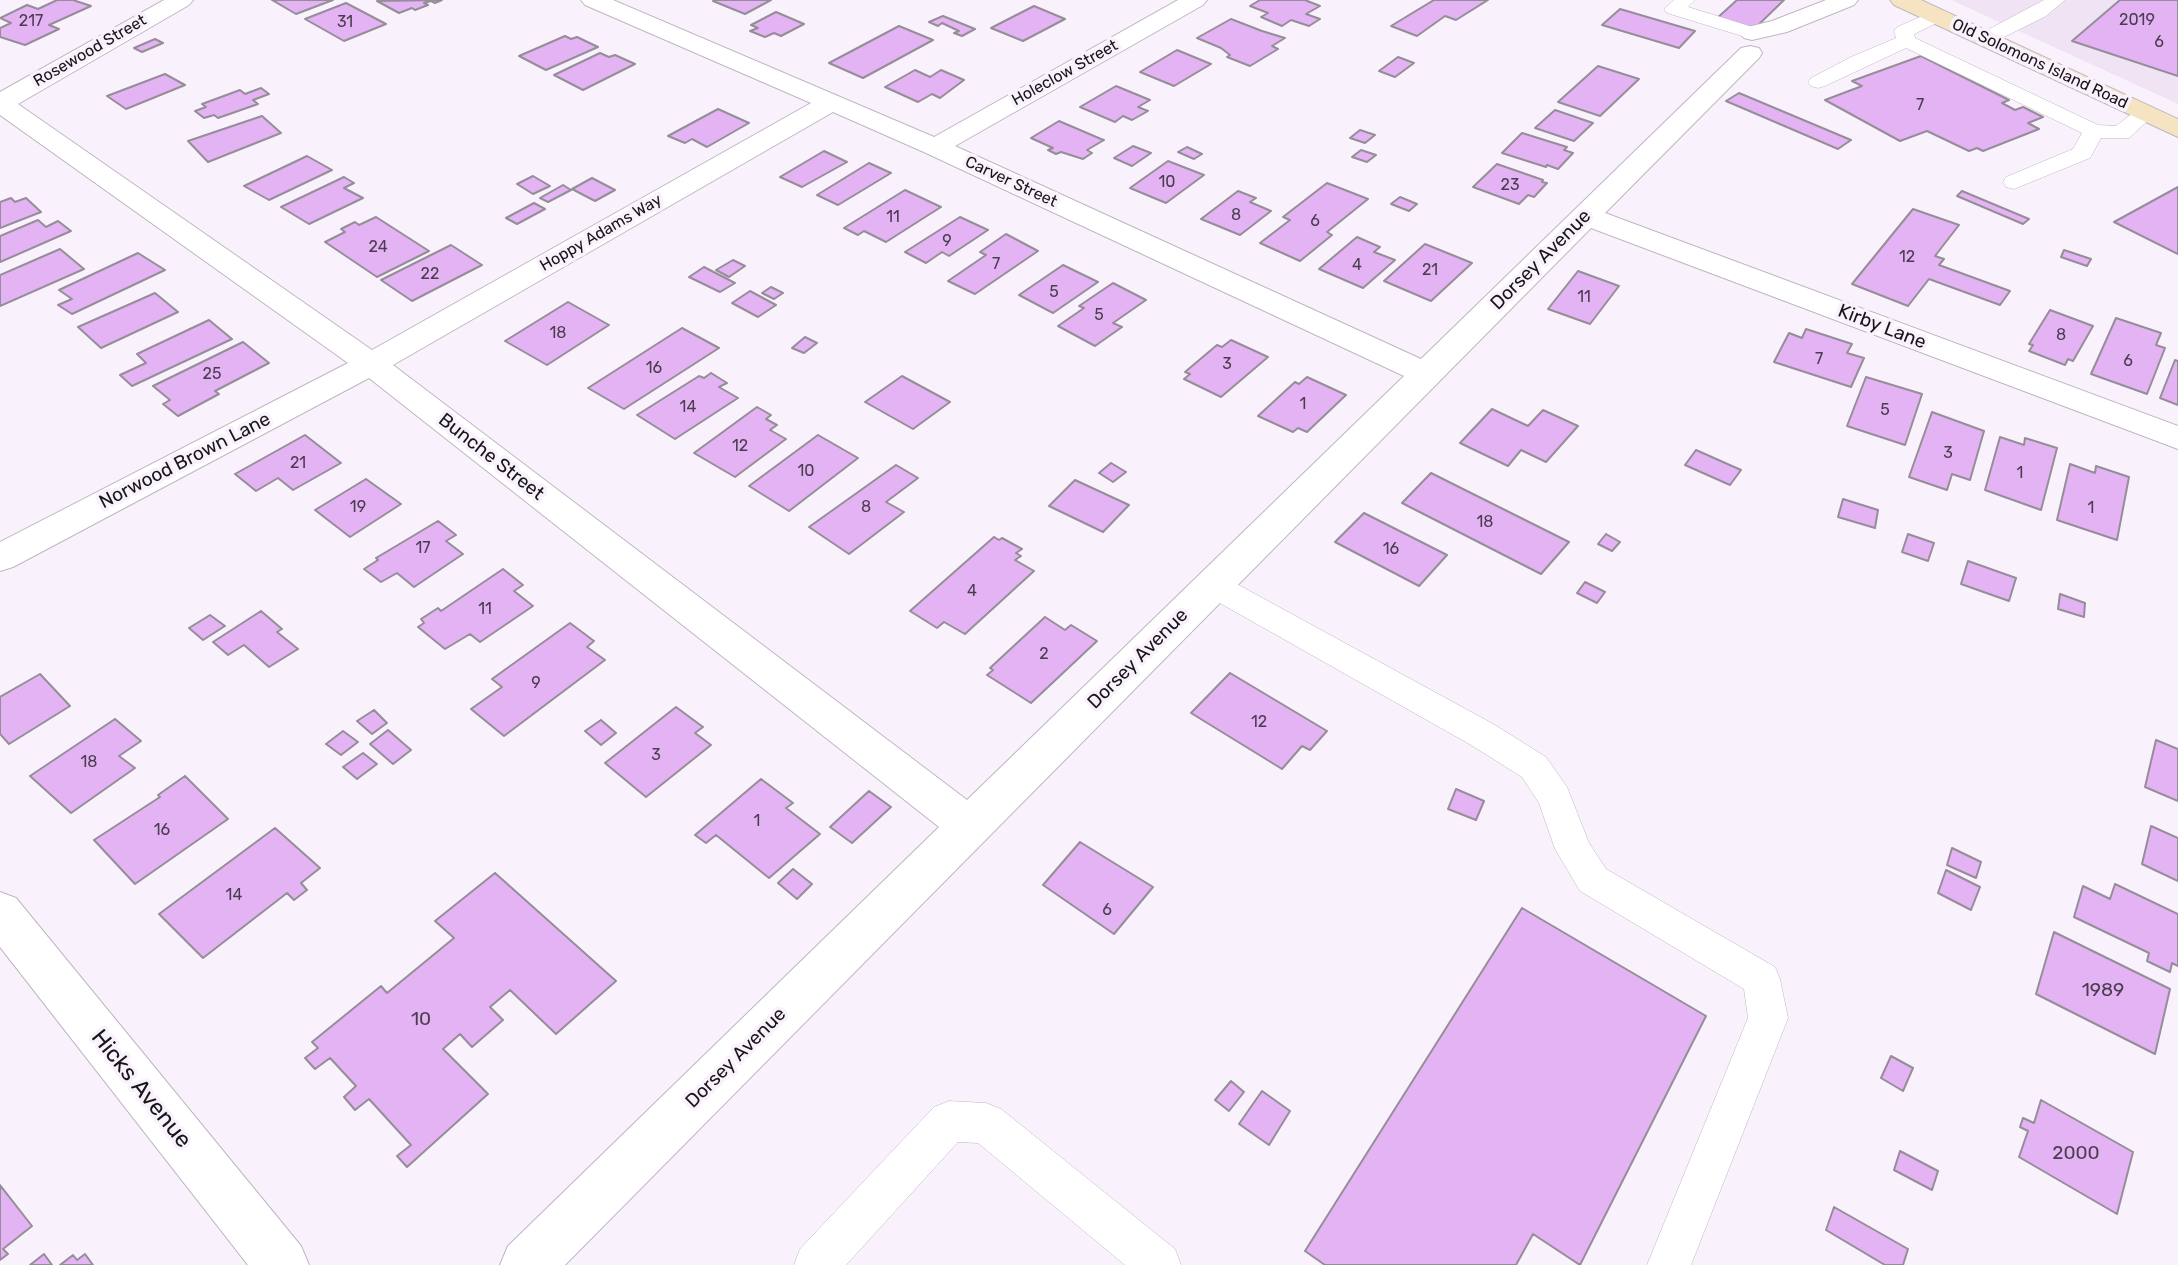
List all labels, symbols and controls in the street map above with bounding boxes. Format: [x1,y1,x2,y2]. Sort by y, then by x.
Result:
house number: 2019 [2119,10,2155,30]
house number: 217 [19,11,43,31]
street label: Rosewood Street [30,11,150,91]
house number: 31 [337,12,353,32]
street label: Old Solomons Island Road [1949,15,2131,113]
house number: 6 [2154,32,2164,52]
street label: Holeclow Street [1009,36,1121,110]
house number: 7 [1916,95,1924,115]
street label: Carver Street [962,152,1060,212]
house number: 10 [1158,172,1176,192]
house number: 23 [1500,175,1520,195]
street label: Hoppy Adams Way [537,190,665,276]
house number: 8 [1231,205,1241,225]
street label: Dorsey Avenue [1486,205,1596,315]
house number: 11 [886,207,900,227]
house number: 6 [1310,211,1320,231]
house number: 9 [942,231,952,251]
house number: 24 [368,237,388,257]
house number: 12 [1899,247,1915,267]
house number: 7 [992,254,1000,274]
house number: 4 [1352,255,1362,275]
house number: 21 [1422,260,1438,280]
house number: 22 [421,264,439,284]
house number: 5 [1049,282,1059,302]
house number: 11 [1577,287,1591,307]
street label: Kirby Lane [1835,300,1929,354]
house number: 5 [1094,305,1104,325]
house number: 18 [549,323,567,343]
house number: 8 [2056,325,2066,345]
house number: 7 [1815,349,1823,369]
house number: 6 [2123,351,2133,371]
house number: 3 [1222,354,1232,374]
house number: 16 [646,358,662,378]
house number: 25 [203,364,221,384]
house number: 1 [1300,394,1306,414]
house number: 14 [680,397,696,417]
house number: 5 [1880,400,1890,420]
street label: Norwood Brown Lane [96,408,274,514]
street label: Bunche Street [434,409,548,505]
house number: 12 [732,436,748,456]
house number: 3 [1943,443,1953,463]
house number: 21 [290,453,306,473]
house number: 10 [797,461,815,481]
house number: 1 [2017,463,2023,483]
house number: 19 [350,497,366,517]
house number: 8 [861,497,871,517]
house number: 1 [2088,498,2094,518]
house number: 18 [1476,512,1494,532]
house number: 17 [415,538,431,558]
house number: 16 [1383,539,1399,559]
house number: 4 [967,581,977,601]
house number: 11 [478,599,492,619]
street label: Dorsey Avenue [1083,604,1193,714]
house number: 2 [1039,644,1049,664]
house number: 9 [531,673,541,693]
house number: 12 [1251,712,1267,732]
house number: 3 [651,745,661,765]
house number: 18 [80,752,98,772]
house number: 1 [754,811,760,831]
house number: 16 [154,820,170,840]
house number: 14 [226,885,242,905]
house number: 6 [1102,900,1112,920]
house number: 1989 [2082,980,2124,1002]
street label: Dorsey Avenue [681,1003,791,1113]
house number: 10 [411,1009,431,1031]
street label: Hicks Avenue [85,1024,197,1154]
house number: 2000 [2052,1143,2100,1165]

